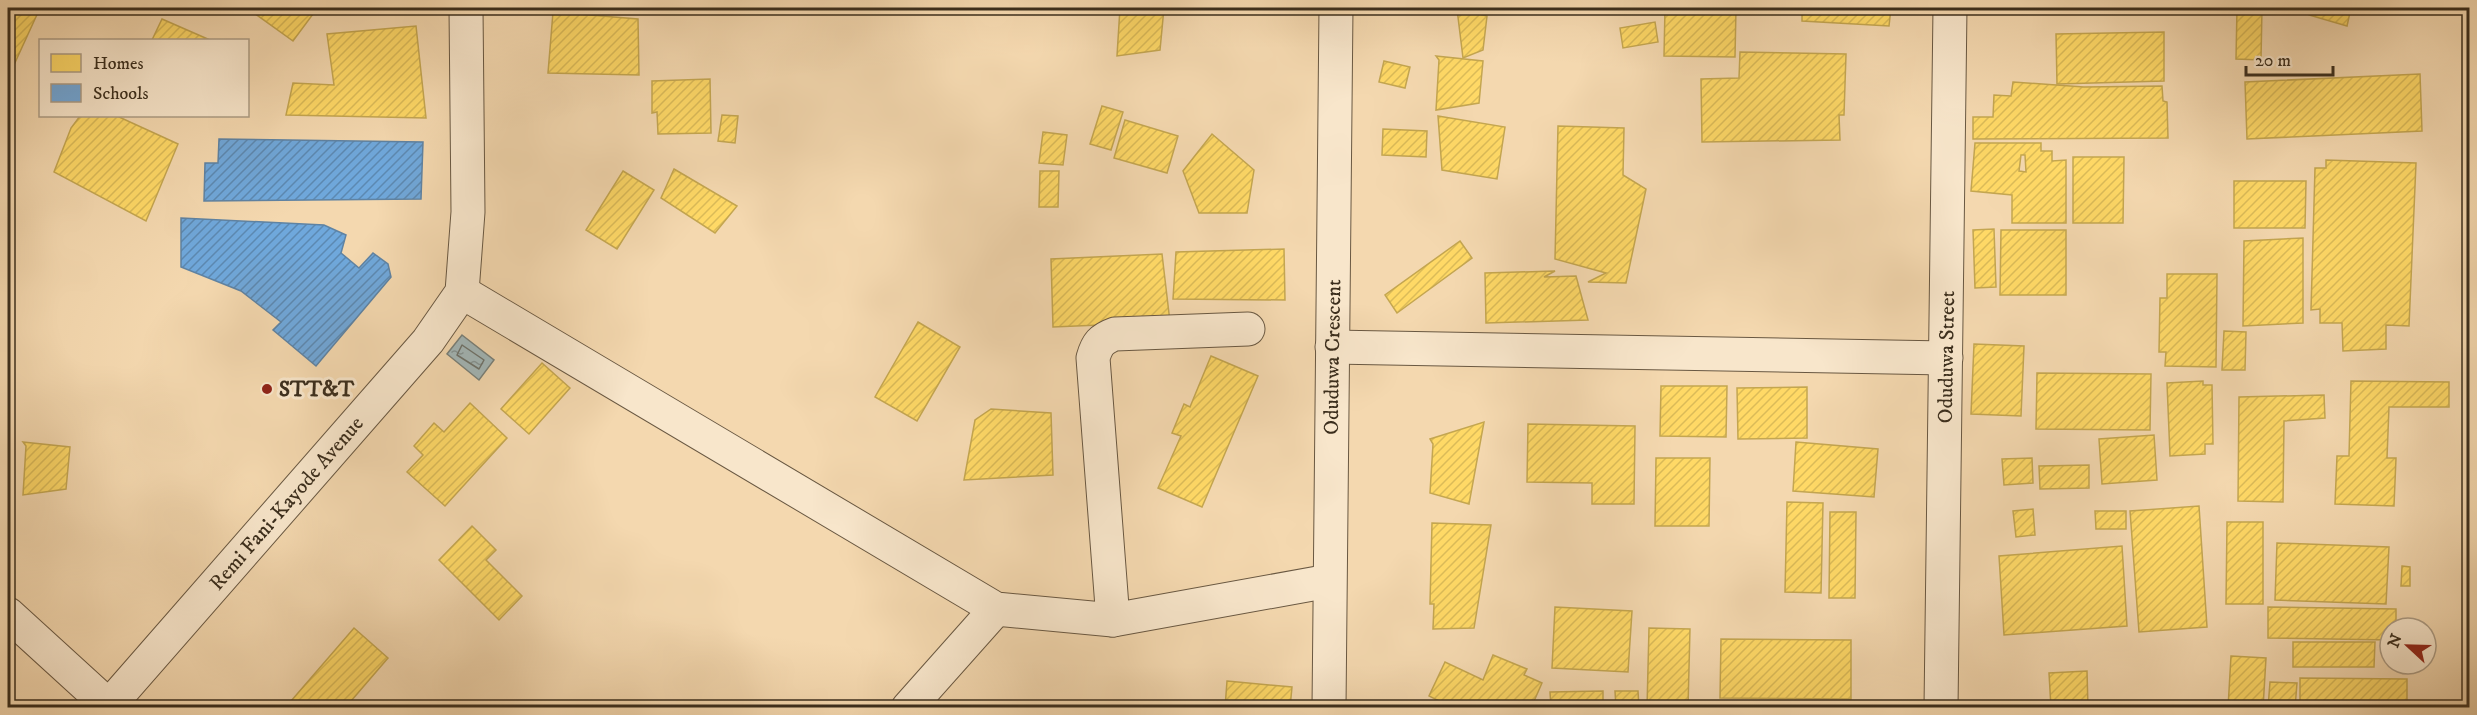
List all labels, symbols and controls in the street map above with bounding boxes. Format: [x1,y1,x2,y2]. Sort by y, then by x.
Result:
legend [39,39,249,117]
scale bar [2246,39,2333,77]
text: 20 m [2255,50,2291,72]
text: Homes [93,53,144,75]
text: Schools [93,83,148,105]
street label: Oduduwa Crescent [1319,279,1347,435]
street label: Oduduwa Street [1933,290,1961,424]
place label: STT&T [279,377,355,403]
marker: STT&T [260,382,274,396]
street label: Remi Fani-Kayode Avenue [204,411,370,596]
north arrow [2378,616,2438,676]
text: N [2383,631,2407,651]

